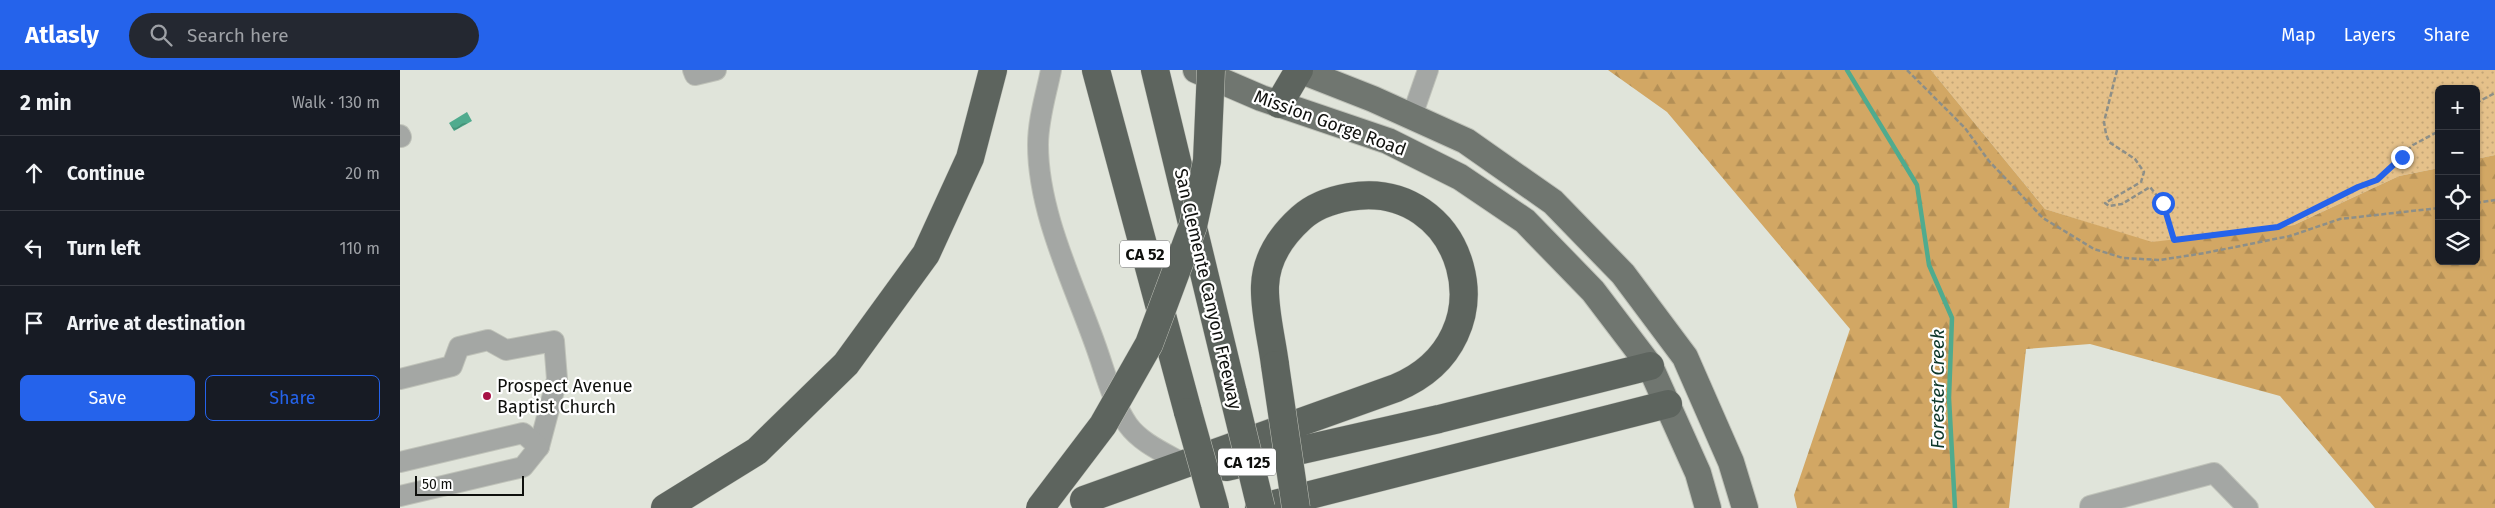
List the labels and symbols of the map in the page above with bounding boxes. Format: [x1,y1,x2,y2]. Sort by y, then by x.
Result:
street label: Mission Gorge Road [1251,85,1409,161]
route end [2391,146,2414,169]
street label: San Clemente Canyon Freeway [1170,166,1246,412]
route start [2152,192,2175,215]
road number: CA 52 [1120,240,1170,268]
water label: Forester Creek [1926,329,1949,449]
place label: Prospect Avenue Baptist Church [497,375,633,418]
marker: Prospect Avenue Baptist Church [481,390,493,402]
road number: CA 125 [1218,448,1276,476]
scale bar [415,473,524,496]

